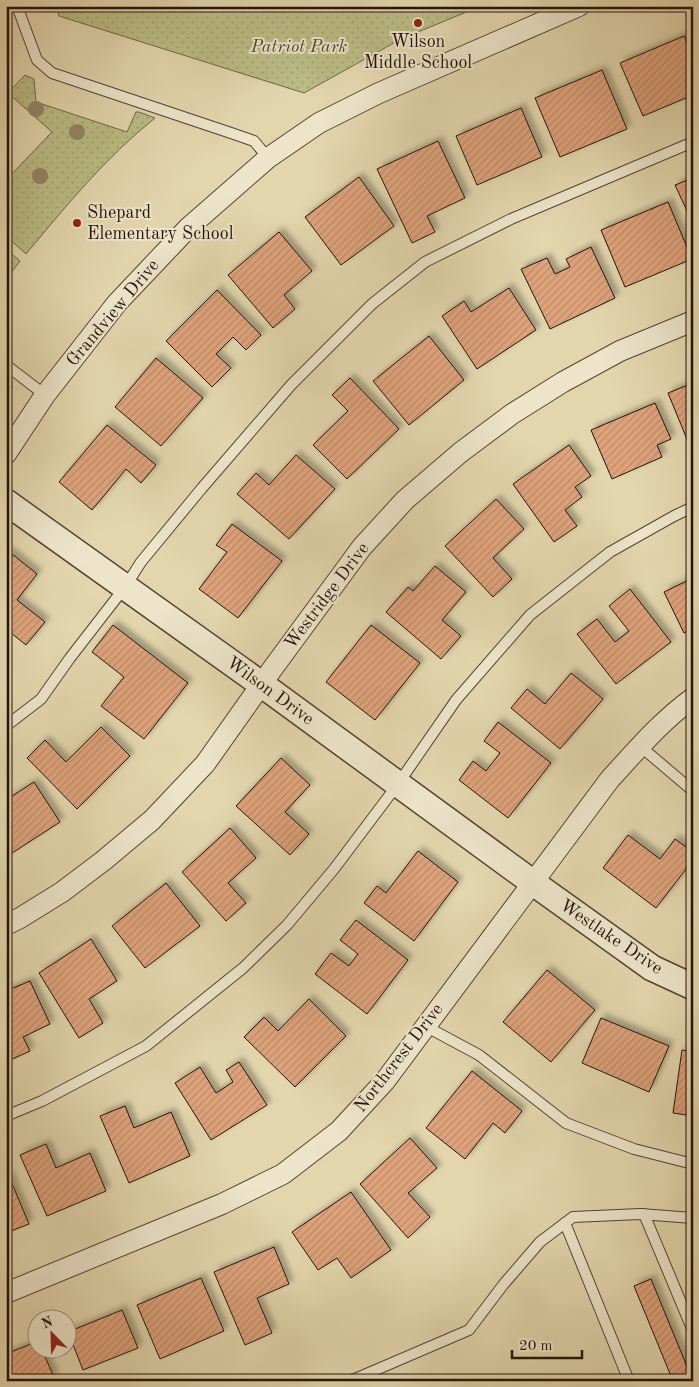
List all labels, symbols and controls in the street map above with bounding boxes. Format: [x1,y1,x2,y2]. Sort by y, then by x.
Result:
marker: Wilson Middle School [412,17,424,29]
place label: Wilson Middle School [364,33,472,72]
park label: Patriot Park [250,38,347,56]
place label: Shepard Elementary School [87,204,234,243]
marker: Shepard Elementary School [71,217,83,229]
street label: Grandview Drive [63,256,163,370]
street label: Westridge Drive [281,540,373,652]
street label: Wilson Drive [223,653,317,729]
street label: Westlake Drive [556,896,666,978]
street label: Northcrest Drive [351,1000,447,1116]
north arrow [28,1310,78,1360]
text: N [40,1314,55,1331]
scale bar [512,1327,582,1359]
text: 20 m [519,1339,553,1354]

